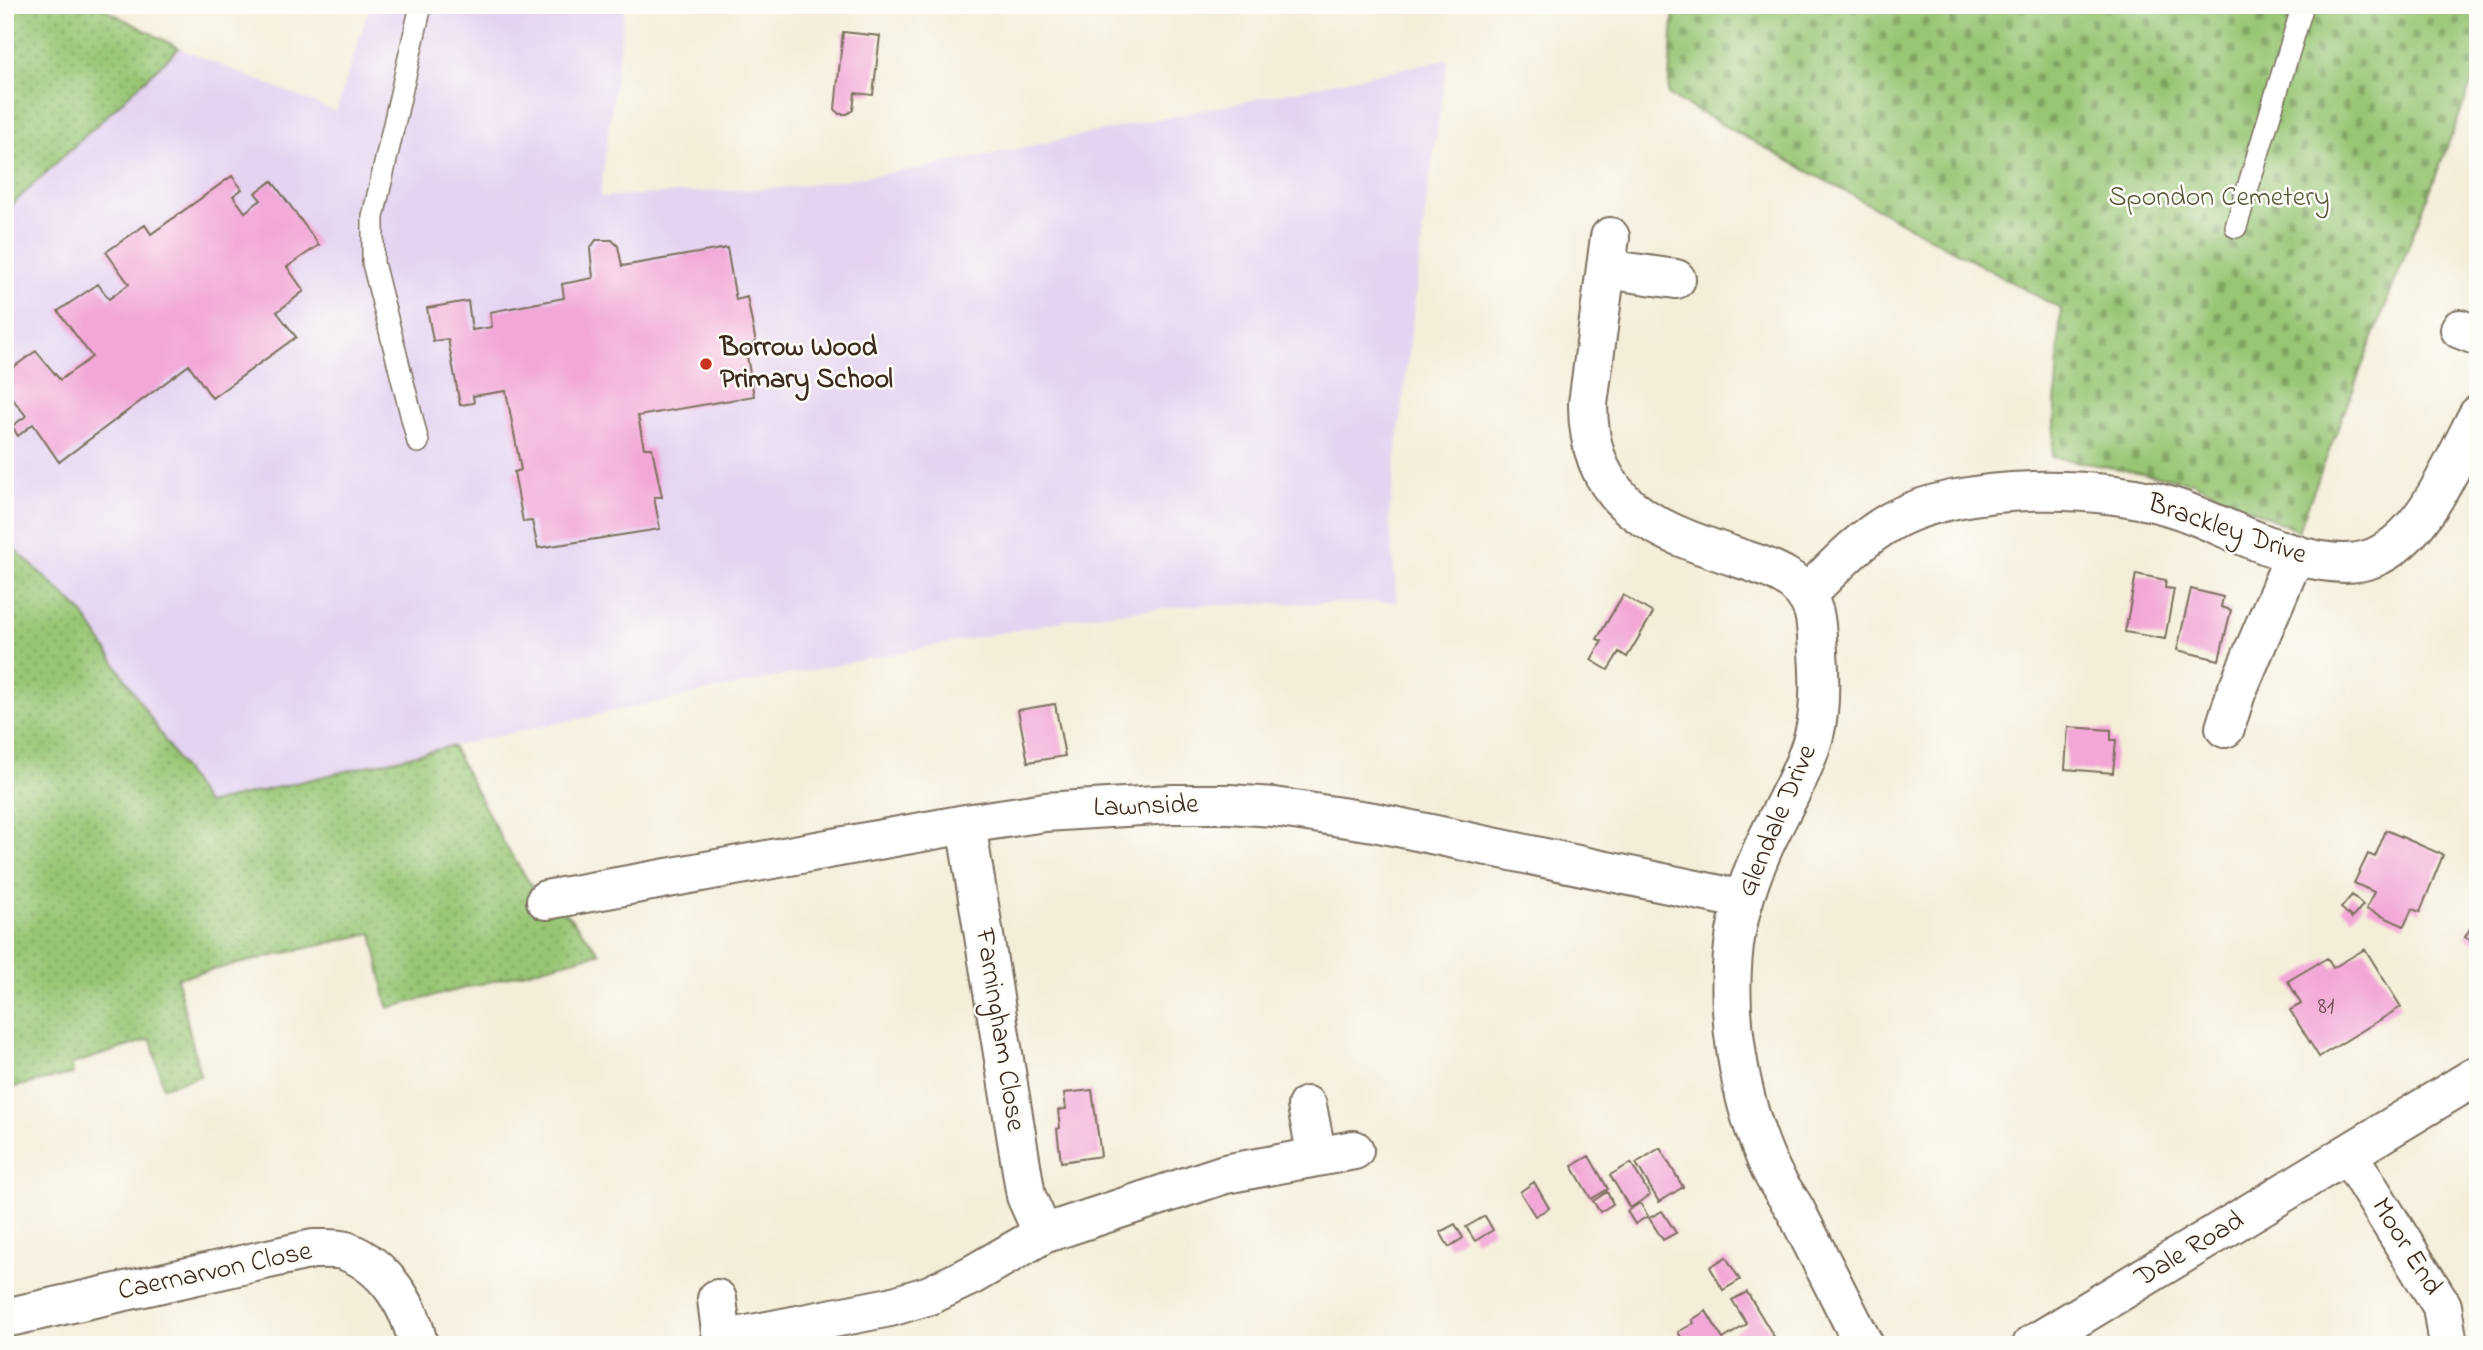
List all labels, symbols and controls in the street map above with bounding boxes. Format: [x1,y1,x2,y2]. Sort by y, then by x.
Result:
park label: Spondon Cemetery [2108,178,2330,219]
place label: Borrow Wood Primary School [718,328,893,401]
marker: Borrow Wood Primary School [698,356,714,372]
street label: Brackley Drive [2141,483,2312,576]
street label: Glendale Drive [1727,738,1829,904]
street label: Lawnside [1093,785,1200,829]
street label: Farningham Close [963,925,1035,1135]
house number: 81 [2318,990,2335,1025]
street label: Moor End [2360,1190,2452,1304]
street label: Dale Road [2127,1201,2253,1299]
street label: Caernarvon Close [114,1231,316,1313]

